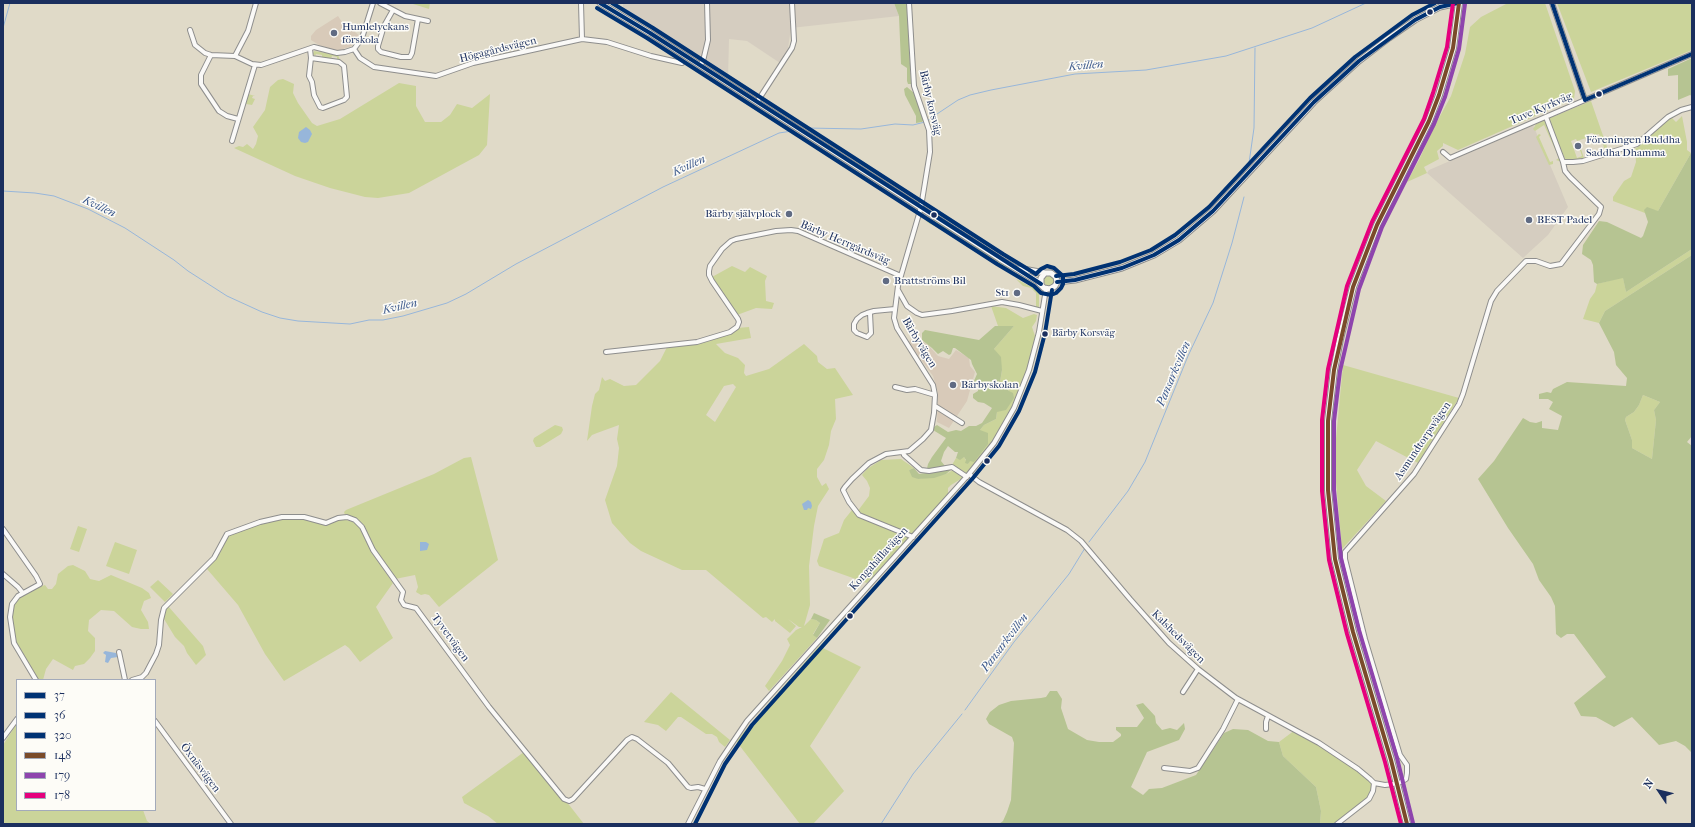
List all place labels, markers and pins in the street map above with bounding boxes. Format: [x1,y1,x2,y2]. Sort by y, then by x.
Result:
unlabelled marker [1425,7,1435,17]
place label: Humlelyckans förskola [342,20,409,46]
marker: Humlelyckans förskola [329,28,339,38]
unlabelled marker [1594,89,1604,99]
place label: Föreningen Buddha Saddha Dhamma [1586,133,1680,159]
marker: Föreningen Buddha Saddha Dhamma [1573,141,1583,151]
place label: Bärby självplock [705,207,781,221]
marker: Bärby självplock [784,209,794,219]
unlabelled marker [929,210,939,220]
place label: BEST Padel [1537,213,1592,227]
marker: BEST Padel [1524,215,1534,225]
place label: Brattströms Bil [894,274,966,288]
marker: Brattströms Bil [881,276,891,286]
place label: St1 [995,286,1009,300]
marker: St1 [1012,288,1022,298]
place label: Bärby Korsväg [1052,328,1115,340]
marker: Bärby Korsväg [1040,329,1050,339]
place label: Bärbyskolan [961,378,1019,392]
marker: Bärbyskolan [948,380,958,390]
unlabelled marker [982,456,992,466]
unlabelled marker [845,611,855,621]

